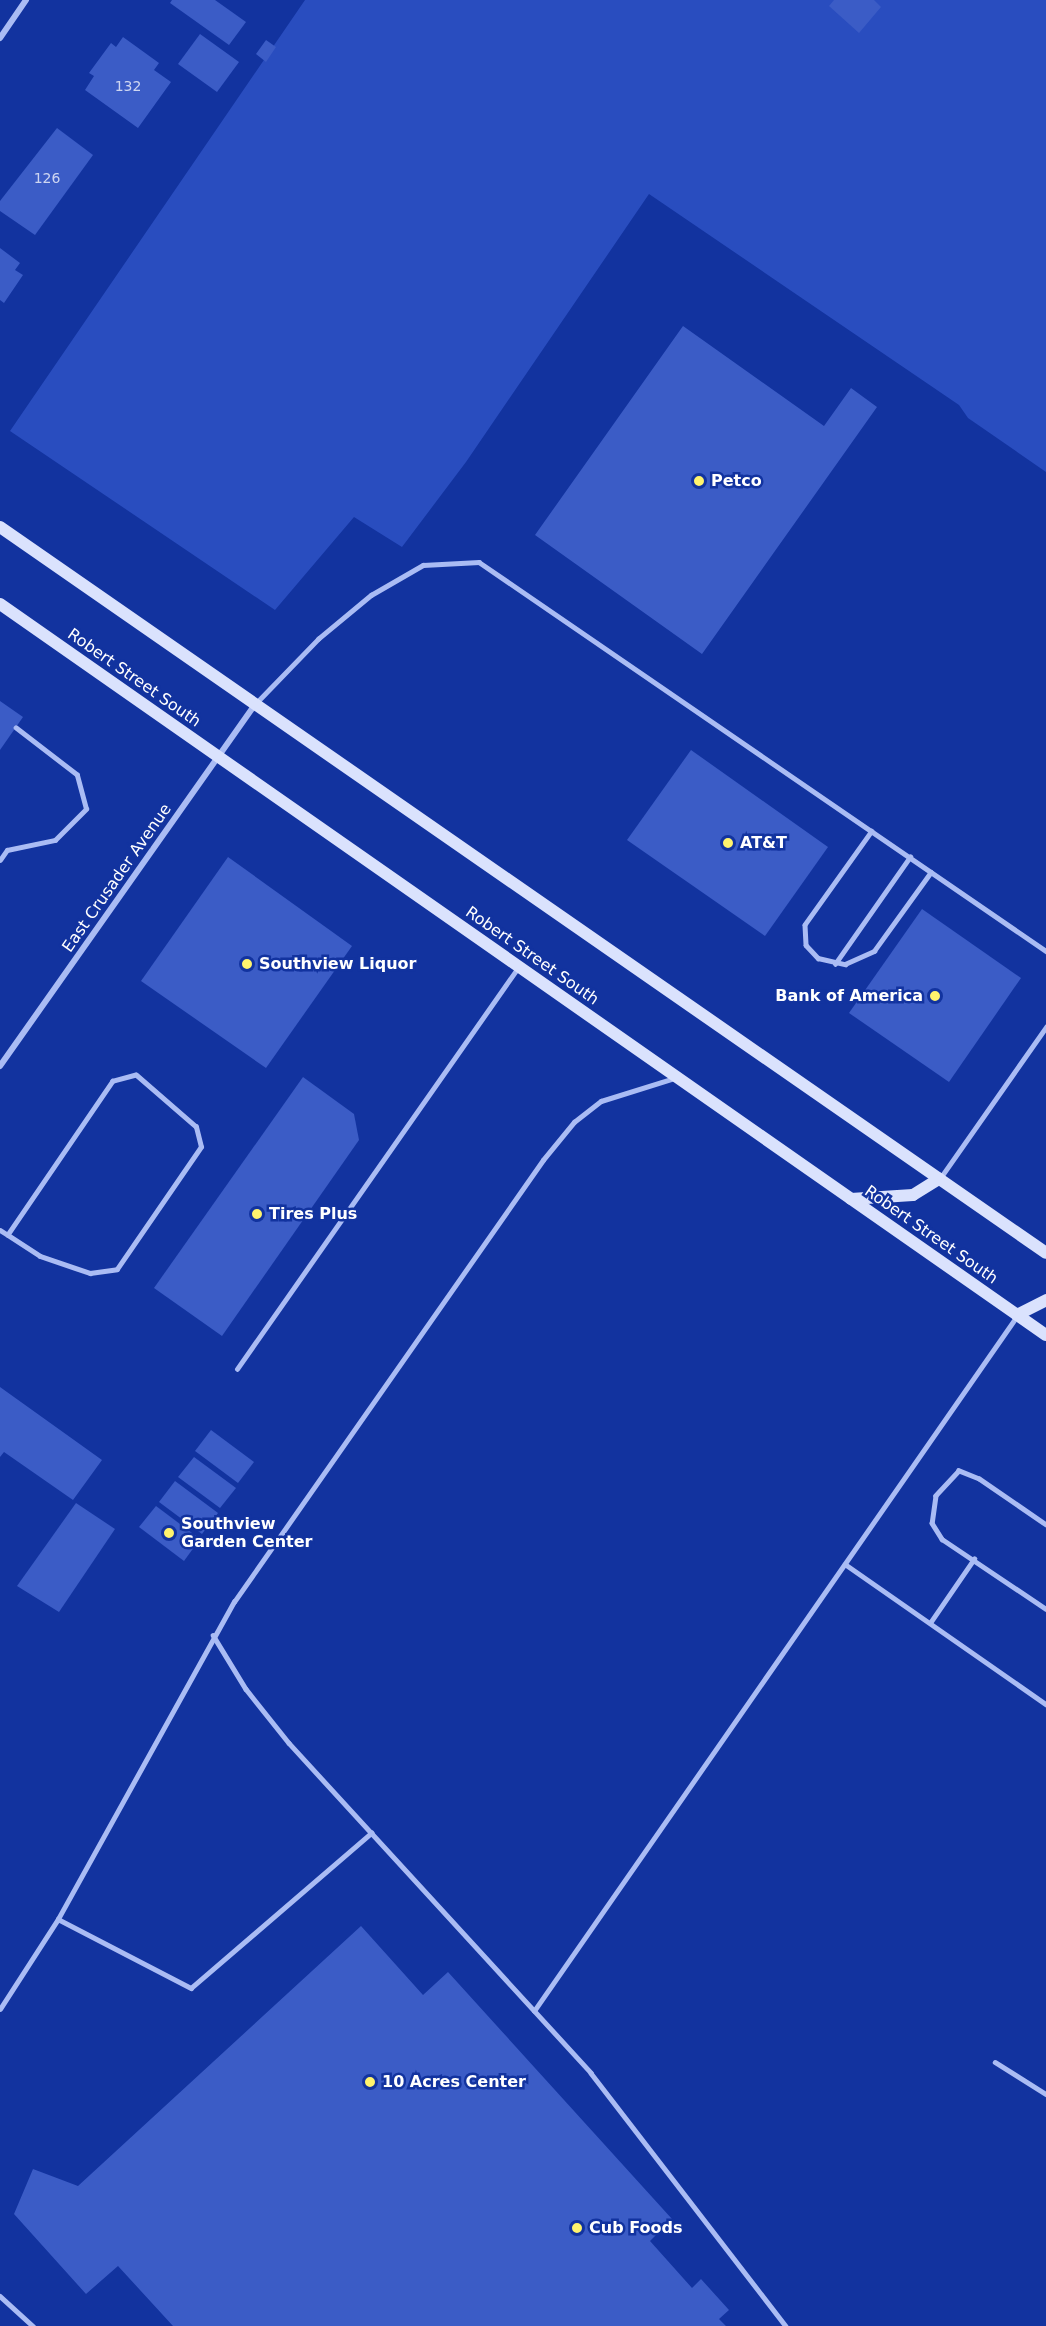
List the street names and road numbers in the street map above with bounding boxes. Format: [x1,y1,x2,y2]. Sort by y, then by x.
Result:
street label: Robert Street South [64,625,204,731]
street label: East Crusader Avenue [58,800,176,956]
street label: Robert Street South [462,903,602,1009]
street label: Robert Street South [861,1182,1001,1288]

